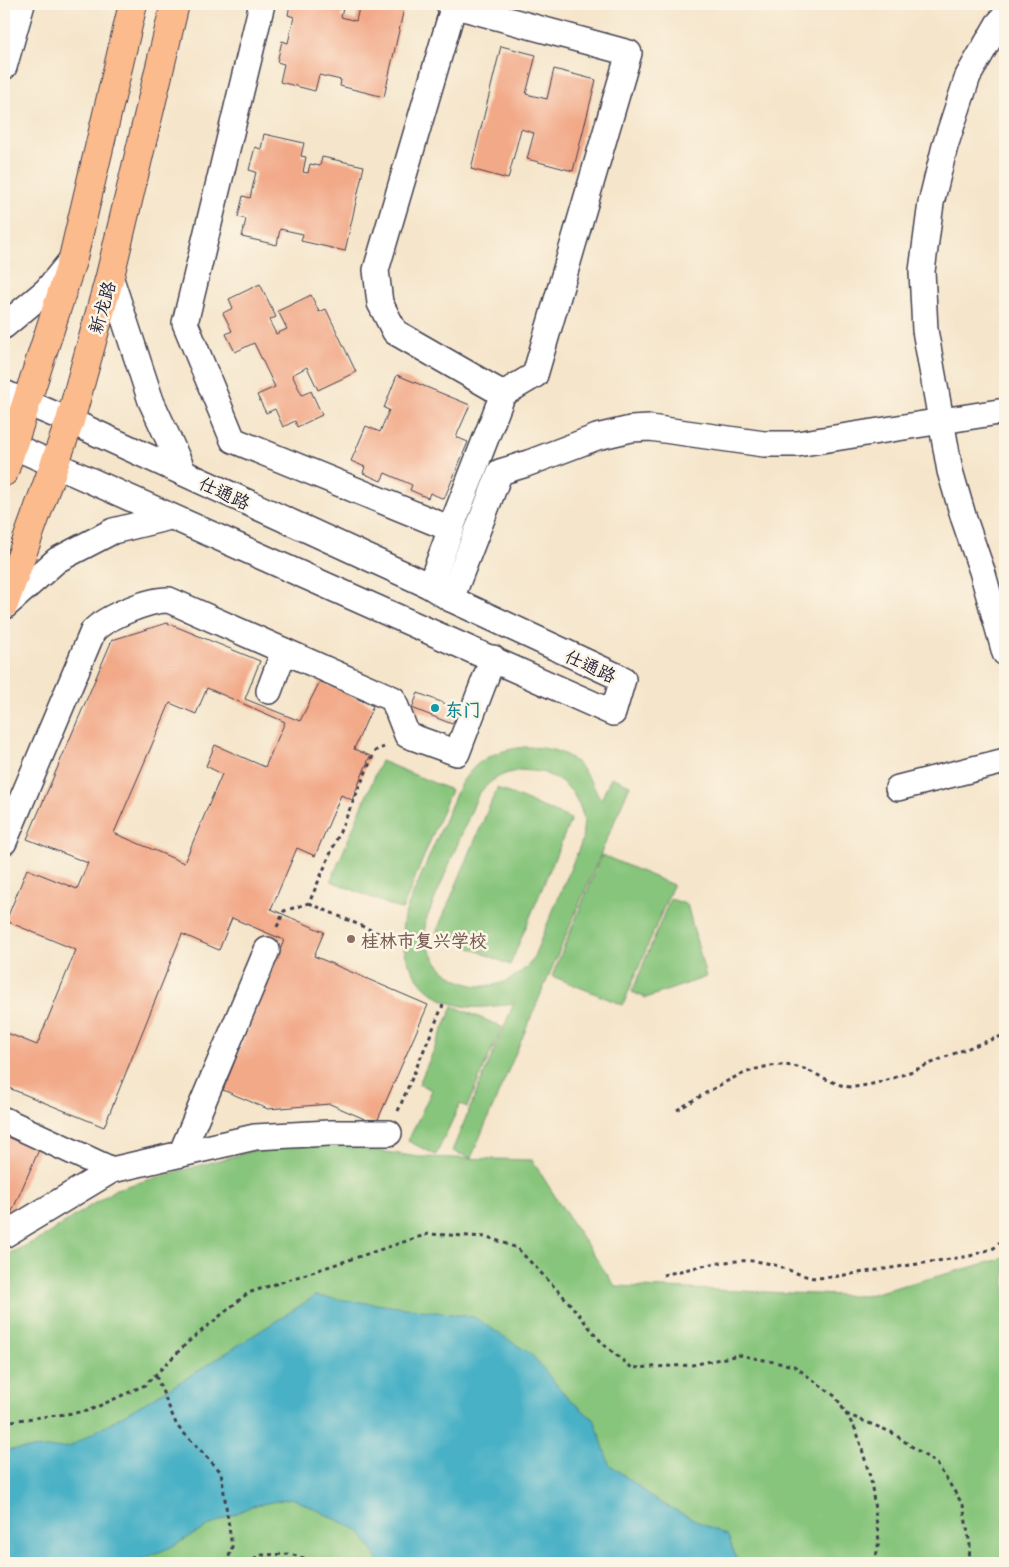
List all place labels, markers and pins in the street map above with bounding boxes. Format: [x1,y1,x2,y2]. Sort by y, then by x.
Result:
place label: 东门 [445,695,481,722]
marker: 东门 [429,702,441,714]
place label: 桂林市复兴学校 [361,926,487,953]
marker: 桂林市复兴学校 [345,933,357,945]

